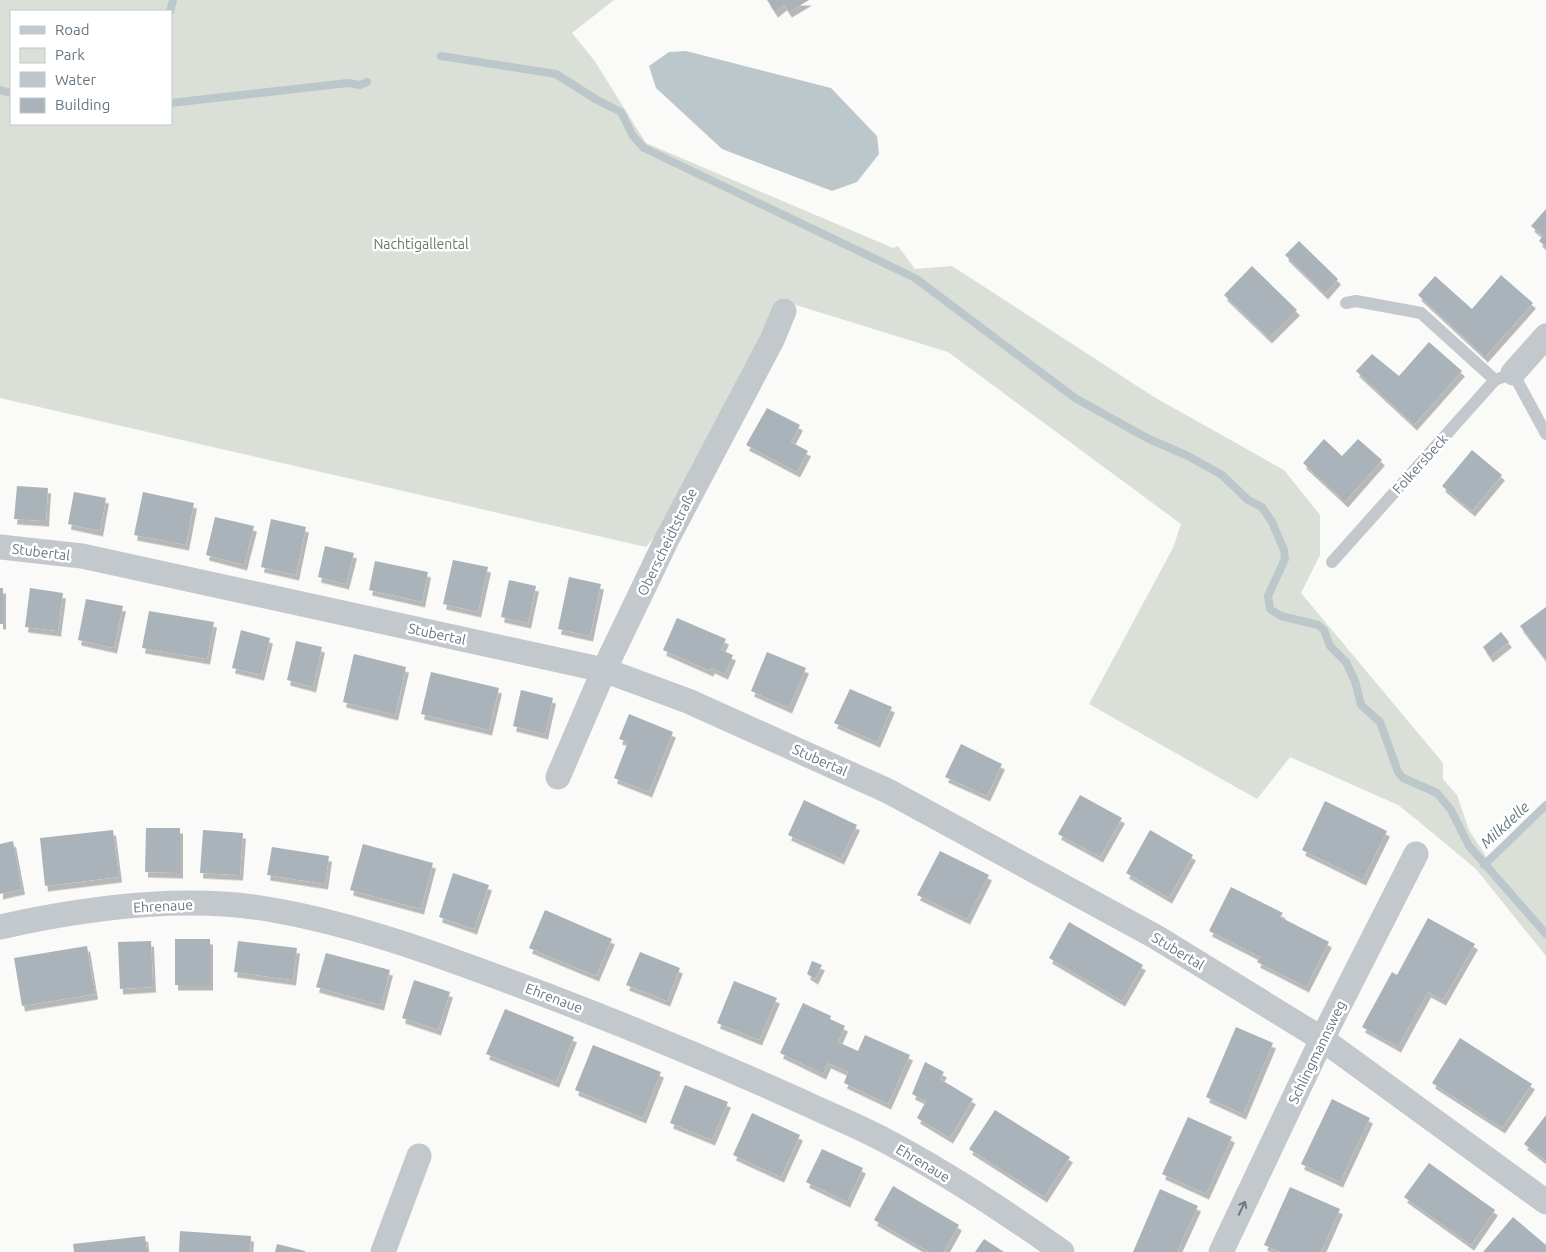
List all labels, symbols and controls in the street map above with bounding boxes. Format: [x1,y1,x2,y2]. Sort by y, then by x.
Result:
legend [10,10,172,125]
text: Road [55,21,90,38]
text: Park [55,46,85,63]
text: Water [55,71,96,88]
text: Building [55,96,110,113]
park label: Nachtigallental [373,236,469,252]
street label: Folkersbeck [1389,431,1451,497]
street label: Oberscheidtstraße [634,486,700,598]
street label: Stubertal [11,541,71,564]
street label: Stubertal [407,620,468,648]
street label: Stubertal [790,741,850,779]
water label: Milkdelle [1477,798,1533,851]
street label: Ehrenaue [133,896,193,916]
street label: Stubertal [1149,929,1207,973]
street label: Ehrenaue [523,980,585,1016]
street label: Schlingmannsweg [1285,998,1349,1106]
street label: Ehrenaue [893,1141,953,1185]
one-way arrow [1238,1201,1247,1216]

